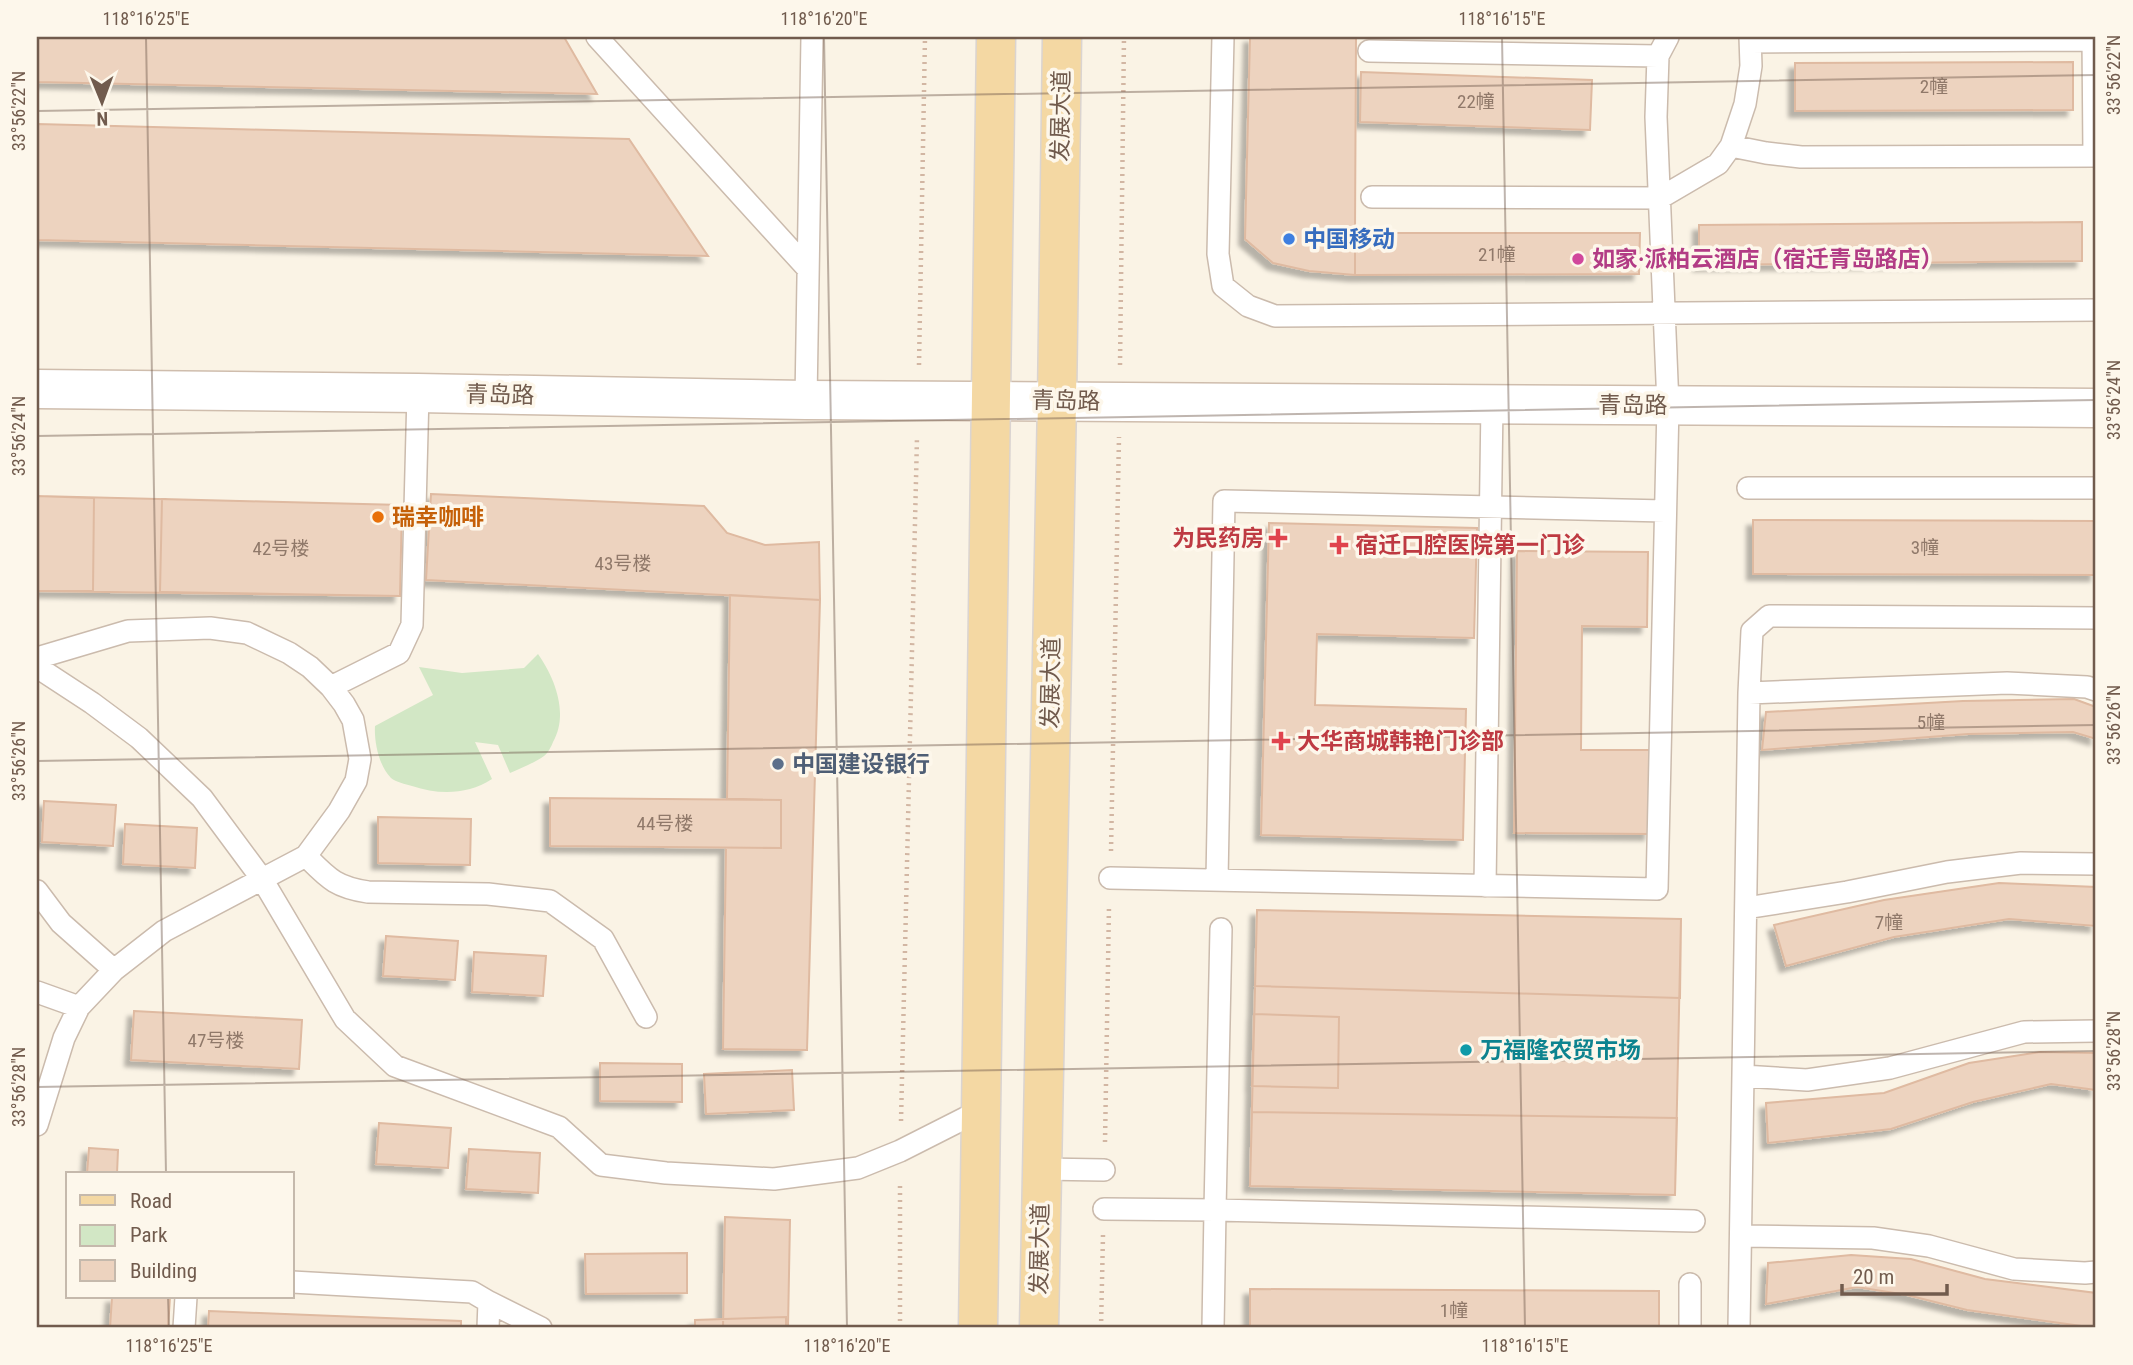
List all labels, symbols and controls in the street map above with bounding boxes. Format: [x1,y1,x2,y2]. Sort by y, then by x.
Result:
text: 118°16'25"E [103,8,189,29]
text: 118°16'20"E [781,8,867,29]
text: 118°16'15"E [1459,8,1545,29]
text: 33°56'22"N [2103,35,2124,115]
north arrow [66,66,136,136]
street label: 发展大道 [1047,70,1075,162]
text: 33°56'22"N [8,71,29,151]
house number: 2幢 [1920,75,1948,98]
house number: 22幢 [1457,90,1495,113]
text: N [96,107,108,130]
place label: 中国移动 [1303,226,1395,253]
marker: 中国移动 [1281,231,1297,247]
house number: 21幢 [1478,243,1516,266]
place label: 如家·派柏云酒店（宿迁青岛路店） [1592,246,1944,273]
marker: 如家·派柏云酒店（宿迁青岛路店） [1570,251,1586,267]
text: 33°56'24"N [2103,360,2124,440]
street label: 青岛路 [465,381,535,409]
street label: 青岛路 [1031,387,1101,415]
street label: 青岛路 [1599,392,1668,419]
text: 33°56'24"N [8,396,29,476]
place label: 瑞幸咖啡 [392,504,484,531]
marker: 瑞幸咖啡 [370,509,386,525]
place label: 为民药房 [1172,525,1264,552]
marker: 为民药房 [1270,530,1286,546]
place label: 宿迁口腔医院第一门诊 [1355,532,1586,559]
marker: 宿迁口腔医院第一门诊 [1329,535,1349,555]
house number: 3幢 [1911,536,1939,559]
house number: 42号楼 [253,537,309,560]
house number: 43号楼 [595,552,651,575]
street label: 发展大道 [1037,637,1065,729]
text: 33°56'26"N [2103,685,2124,765]
house number: 5幢 [1917,711,1945,734]
text: 33°56'26"N [8,721,29,801]
place label: 大华商城韩艳门诊部 [1297,728,1504,755]
marker: 大华商城韩艳门诊部 [1271,731,1291,751]
place label: 中国建设银行 [792,751,930,778]
marker: 中国建设银行 [770,756,786,772]
house number: 44号楼 [637,812,693,835]
house number: 7幢 [1875,911,1903,934]
text: 33°56'28"N [2103,1011,2124,1091]
house number: 47号楼 [188,1029,244,1052]
place label: 万福隆农贸市场 [1480,1037,1641,1064]
marker: 万福隆农贸市场 [1458,1042,1474,1058]
text: 33°56'28"N [8,1047,29,1127]
legend [66,1172,294,1298]
text: Road [130,1189,172,1213]
street label: 发展大道 [1026,1203,1054,1295]
text: Park [130,1223,168,1247]
scale bar [1842,1253,1948,1297]
text: Building [130,1259,197,1283]
text: 20 m [1853,1265,1894,1289]
house number: 1幢 [1440,1299,1468,1322]
text: 118°16'25"E [126,1335,212,1356]
text: 118°16'20"E [804,1335,890,1356]
text: 118°16'15"E [1482,1335,1568,1356]

